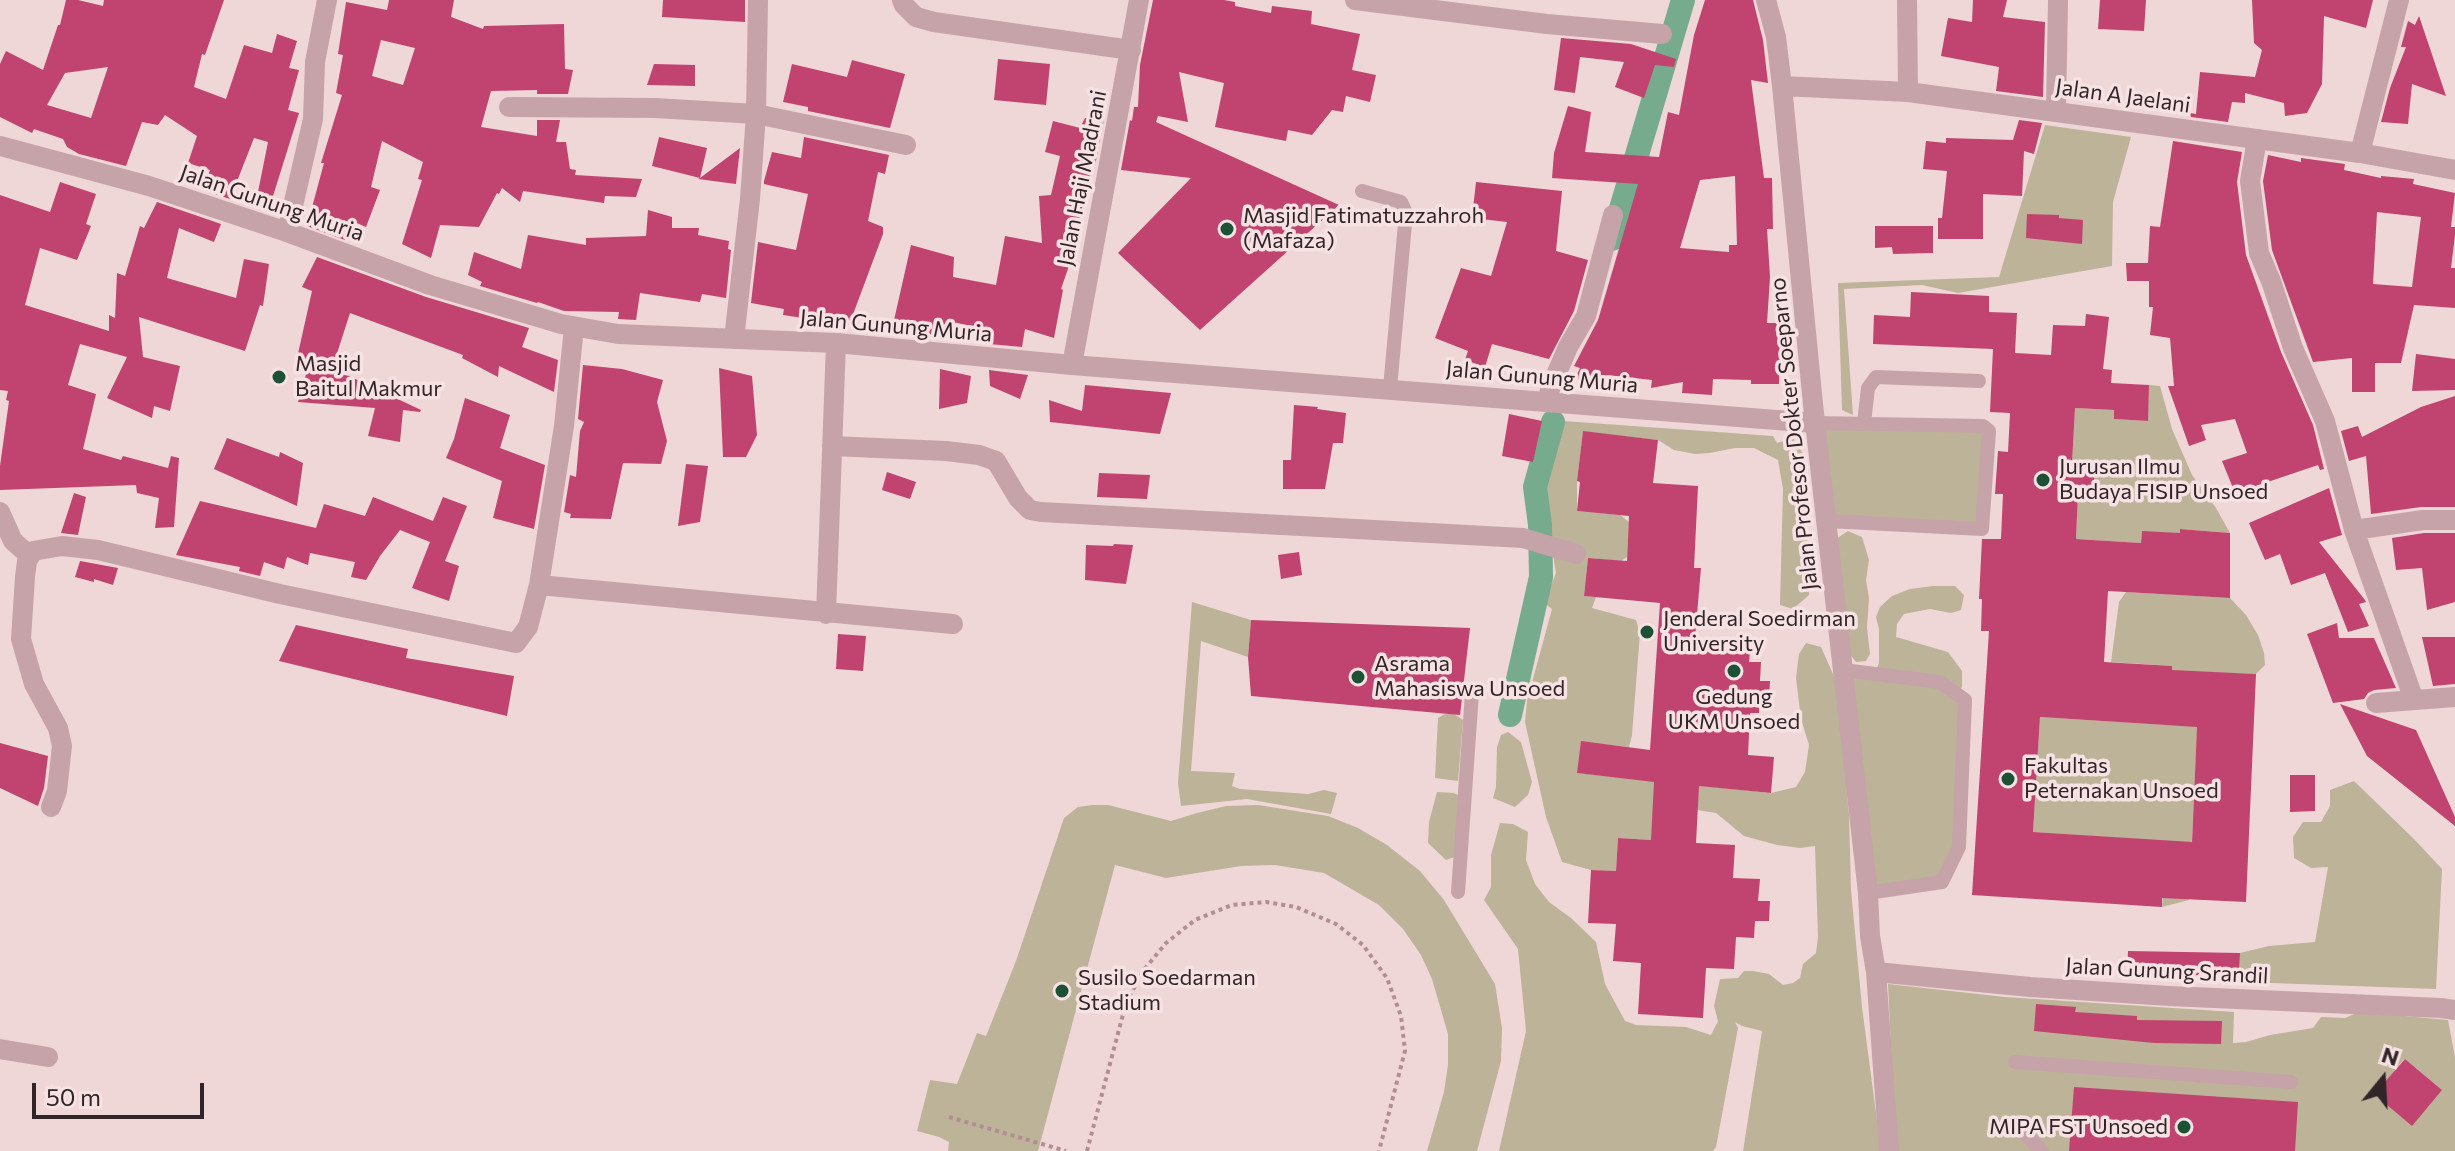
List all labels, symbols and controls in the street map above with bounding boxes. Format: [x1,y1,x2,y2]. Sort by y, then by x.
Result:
street label: Jalan A Jaelani [2054,73,2192,119]
street label: Jalan Haji Madrani [1052,88,1112,268]
street label: Jalan Gunung Muria [176,159,368,247]
place label: Masjid Fatimatuzzahroh (Mafaza) [1243,203,1484,254]
marker: Masjid Fatimatuzzahroh (Mafaza) [1218,220,1236,238]
street label: Jalan Profesor Dokter Soeparno [1764,276,1824,592]
street label: Jalan Gunung Muria [799,304,993,348]
place label: Masjid Baitul Makmur [295,351,442,402]
street label: Jalan Gunung Muria [1445,355,1639,399]
marker: Masjid Baitul Makmur [270,368,288,386]
place label: Jurusan Ilmu Budaya FISIP Unsoed [2059,454,2268,506]
marker: Jurusan Ilmu Budaya FISIP Unsoed [2034,471,2052,489]
place label: Jenderal Soedirman University [1663,606,1856,658]
marker: Jenderal Soedirman University [1638,623,1656,641]
place label: Asrama Mahasiswa Unsoed [1374,651,1565,702]
marker: Gedung UKM Unsoed [1725,662,1743,680]
marker: Asrama Mahasiswa Unsoed [1349,668,1367,686]
place label: Gedung UKM Unsoed [1668,684,1800,736]
place label: Fakultas Peternakan Unsoed [2024,753,2219,804]
marker: Fakultas Peternakan Unsoed [1999,770,2017,788]
street label: Jalan Gunung Srandil [2065,952,2269,990]
place label: Susilo Soedarman Stadium [1078,965,1256,1016]
marker: Susilo Soedarman Stadium [1053,982,1071,1000]
north arrow [2343,1039,2423,1119]
text: N [2379,1040,2403,1071]
scale bar [36,1067,208,1117]
text: 50 m [46,1082,101,1111]
place label: MIPA FST Unsoed [1989,1114,2168,1140]
marker: MIPA FST Unsoed [2175,1118,2193,1136]

